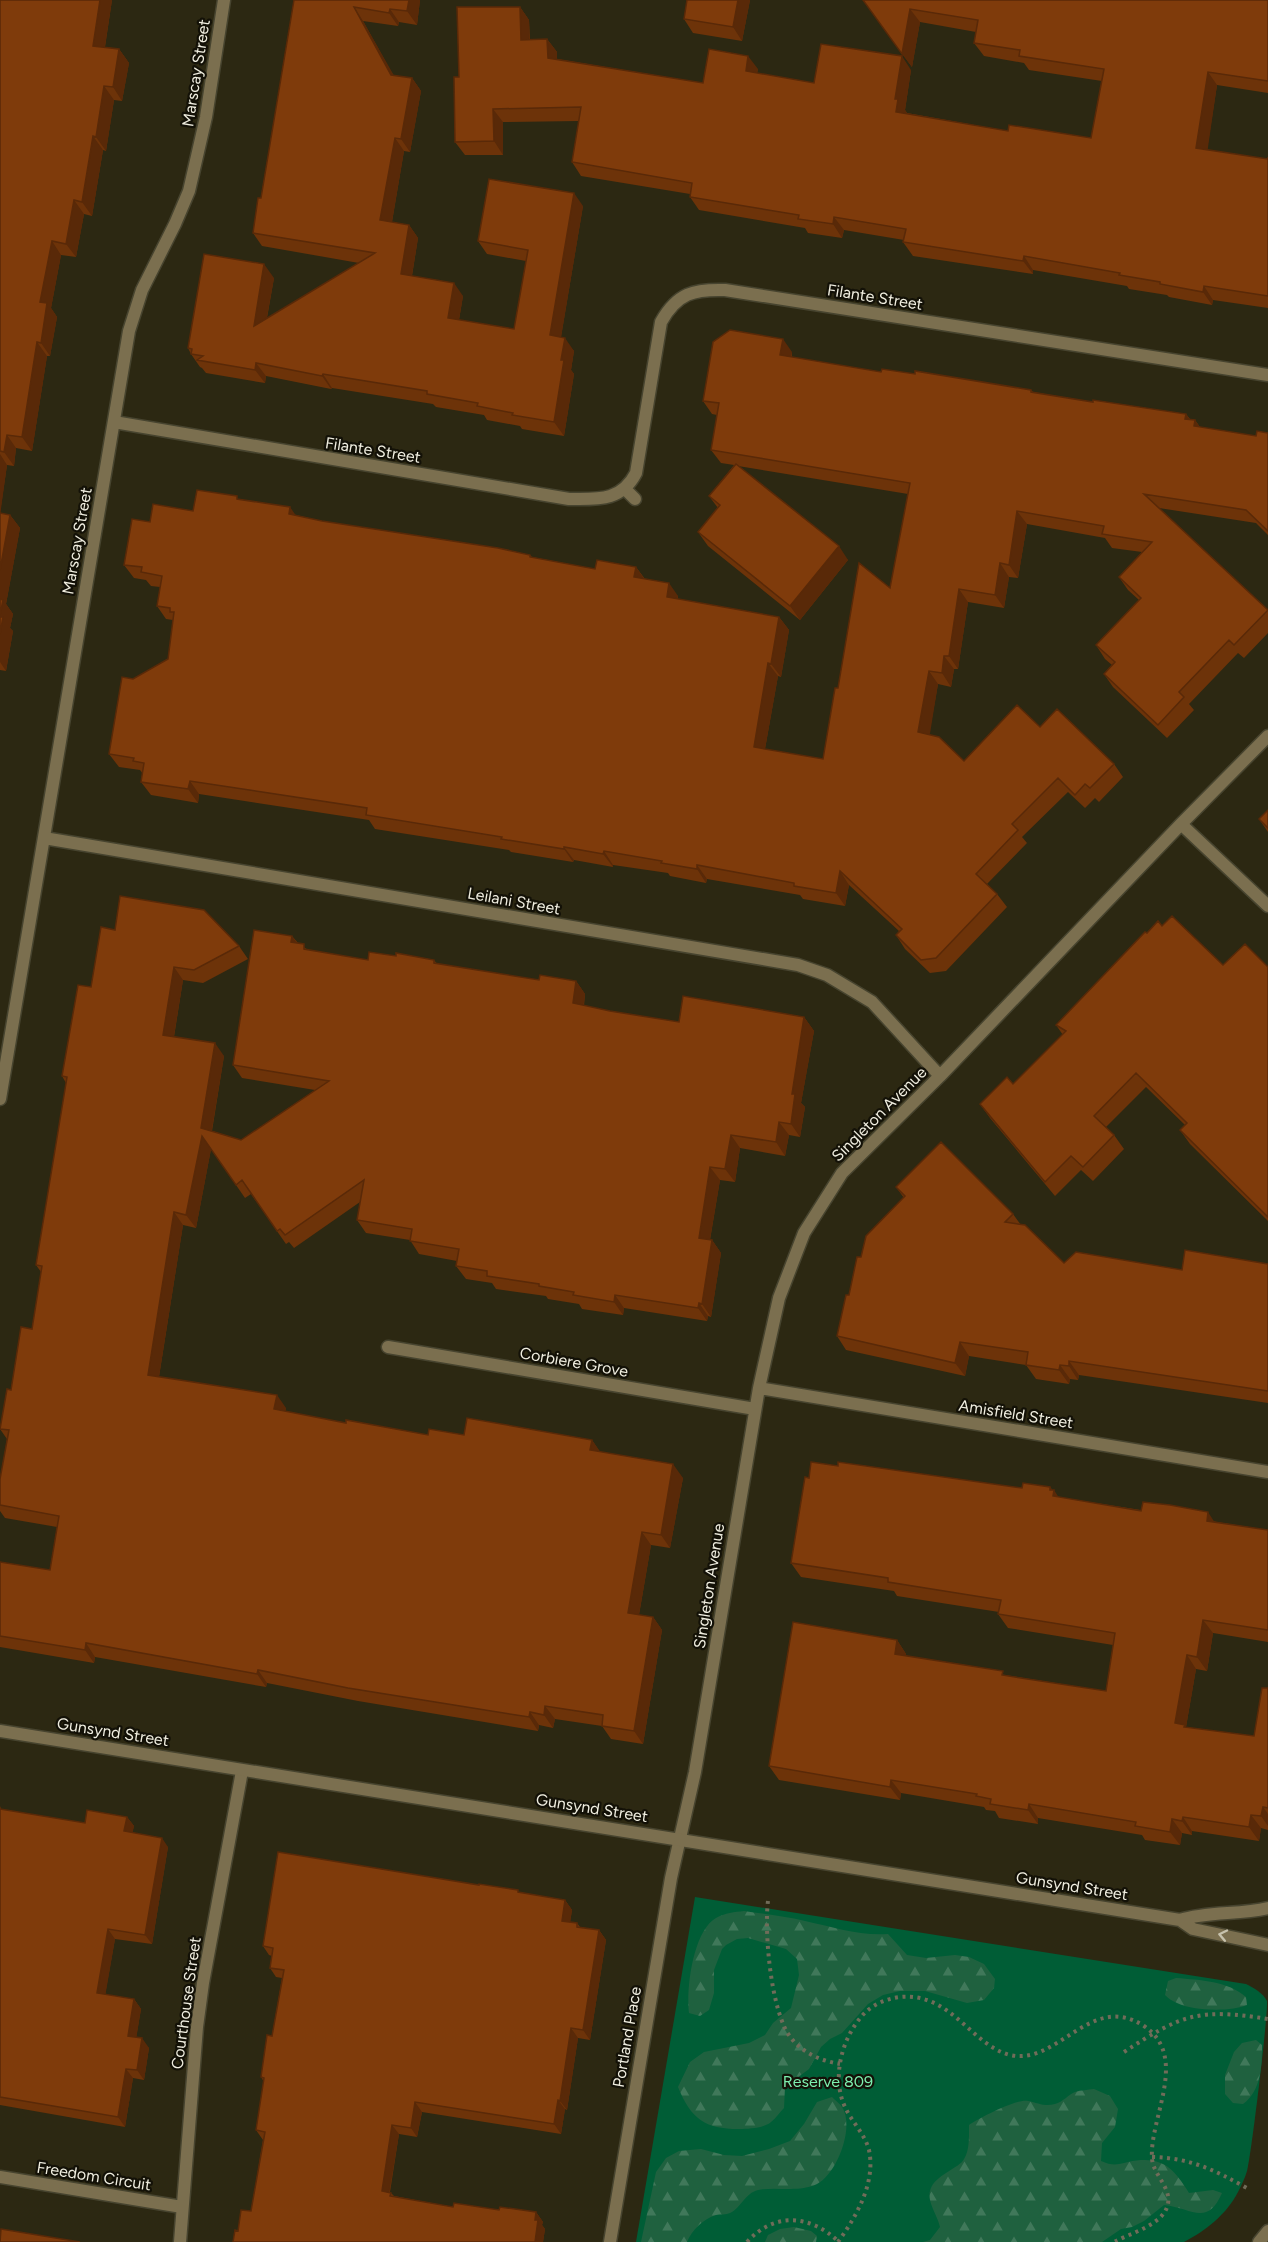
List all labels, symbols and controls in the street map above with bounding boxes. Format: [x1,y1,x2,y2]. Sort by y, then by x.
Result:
street label: Marscay Street [178,18,214,128]
street label: Filante Street [826,280,924,314]
street label: Filante Street [324,433,422,467]
street label: Marscay Street [58,486,96,596]
street label: Leilani Street [466,883,562,919]
street label: Singleton Avenue [828,1062,931,1165]
street label: Corbiere Grove [518,1343,630,1381]
street label: Amisfield Street [957,1396,1075,1432]
street label: Singleton Avenue [690,1522,728,1650]
street label: Gunsynd Street [56,1714,170,1750]
street label: Gunsynd Street [535,1790,649,1826]
street label: Gunsynd Street [1015,1868,1129,1904]
one-way arrow [1218,1929,1228,1942]
street label: Courthouse Street [167,1936,205,2070]
street label: Portland Place [609,1985,645,2089]
park label: Reserve 809 [783,2072,873,2091]
street label: Freedom Circuit [35,2158,153,2194]

